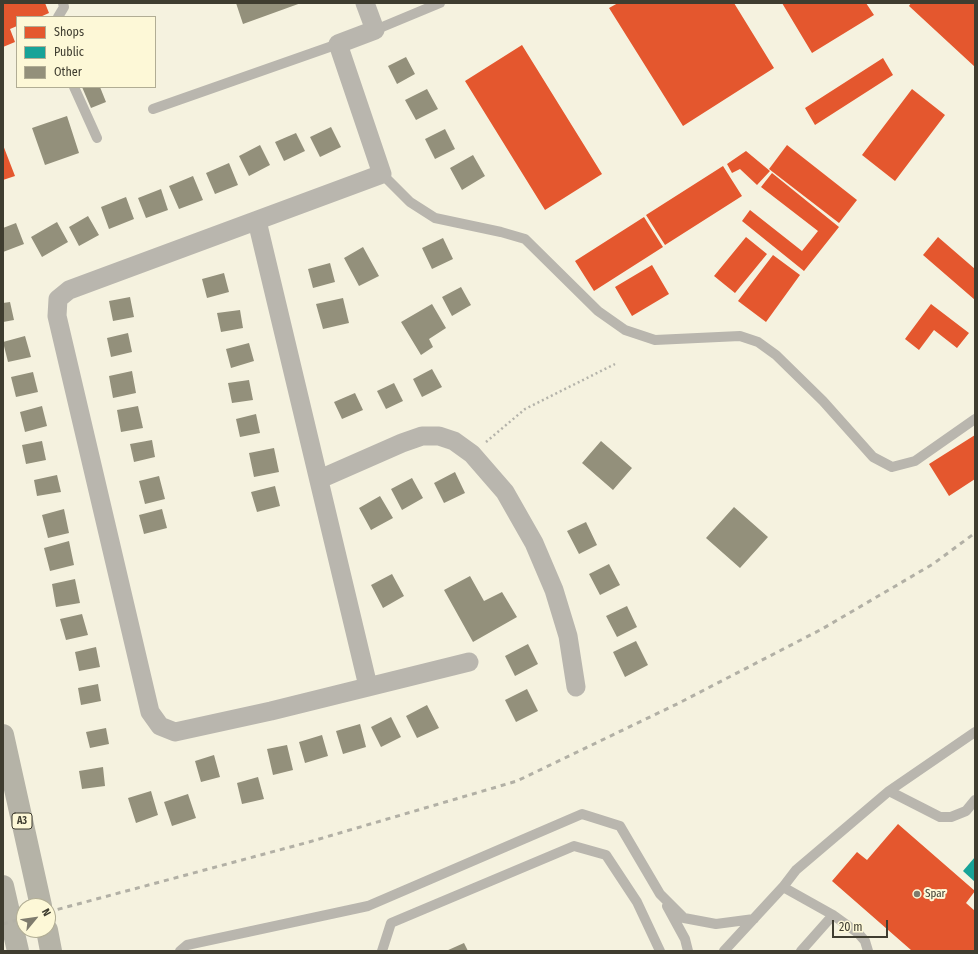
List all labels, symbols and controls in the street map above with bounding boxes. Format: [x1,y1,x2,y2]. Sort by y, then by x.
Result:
legend [16,16,156,88]
text: Shops [54,25,84,39]
text: Public [54,45,84,59]
text: Other [54,65,82,79]
road number: A3 [12,813,32,829]
place label: Spar [925,887,945,901]
marker: Spar [912,889,922,899]
north arrow [16,898,56,938]
text: N [39,906,53,918]
scale bar [834,912,890,938]
text: 20 m [839,920,863,934]

